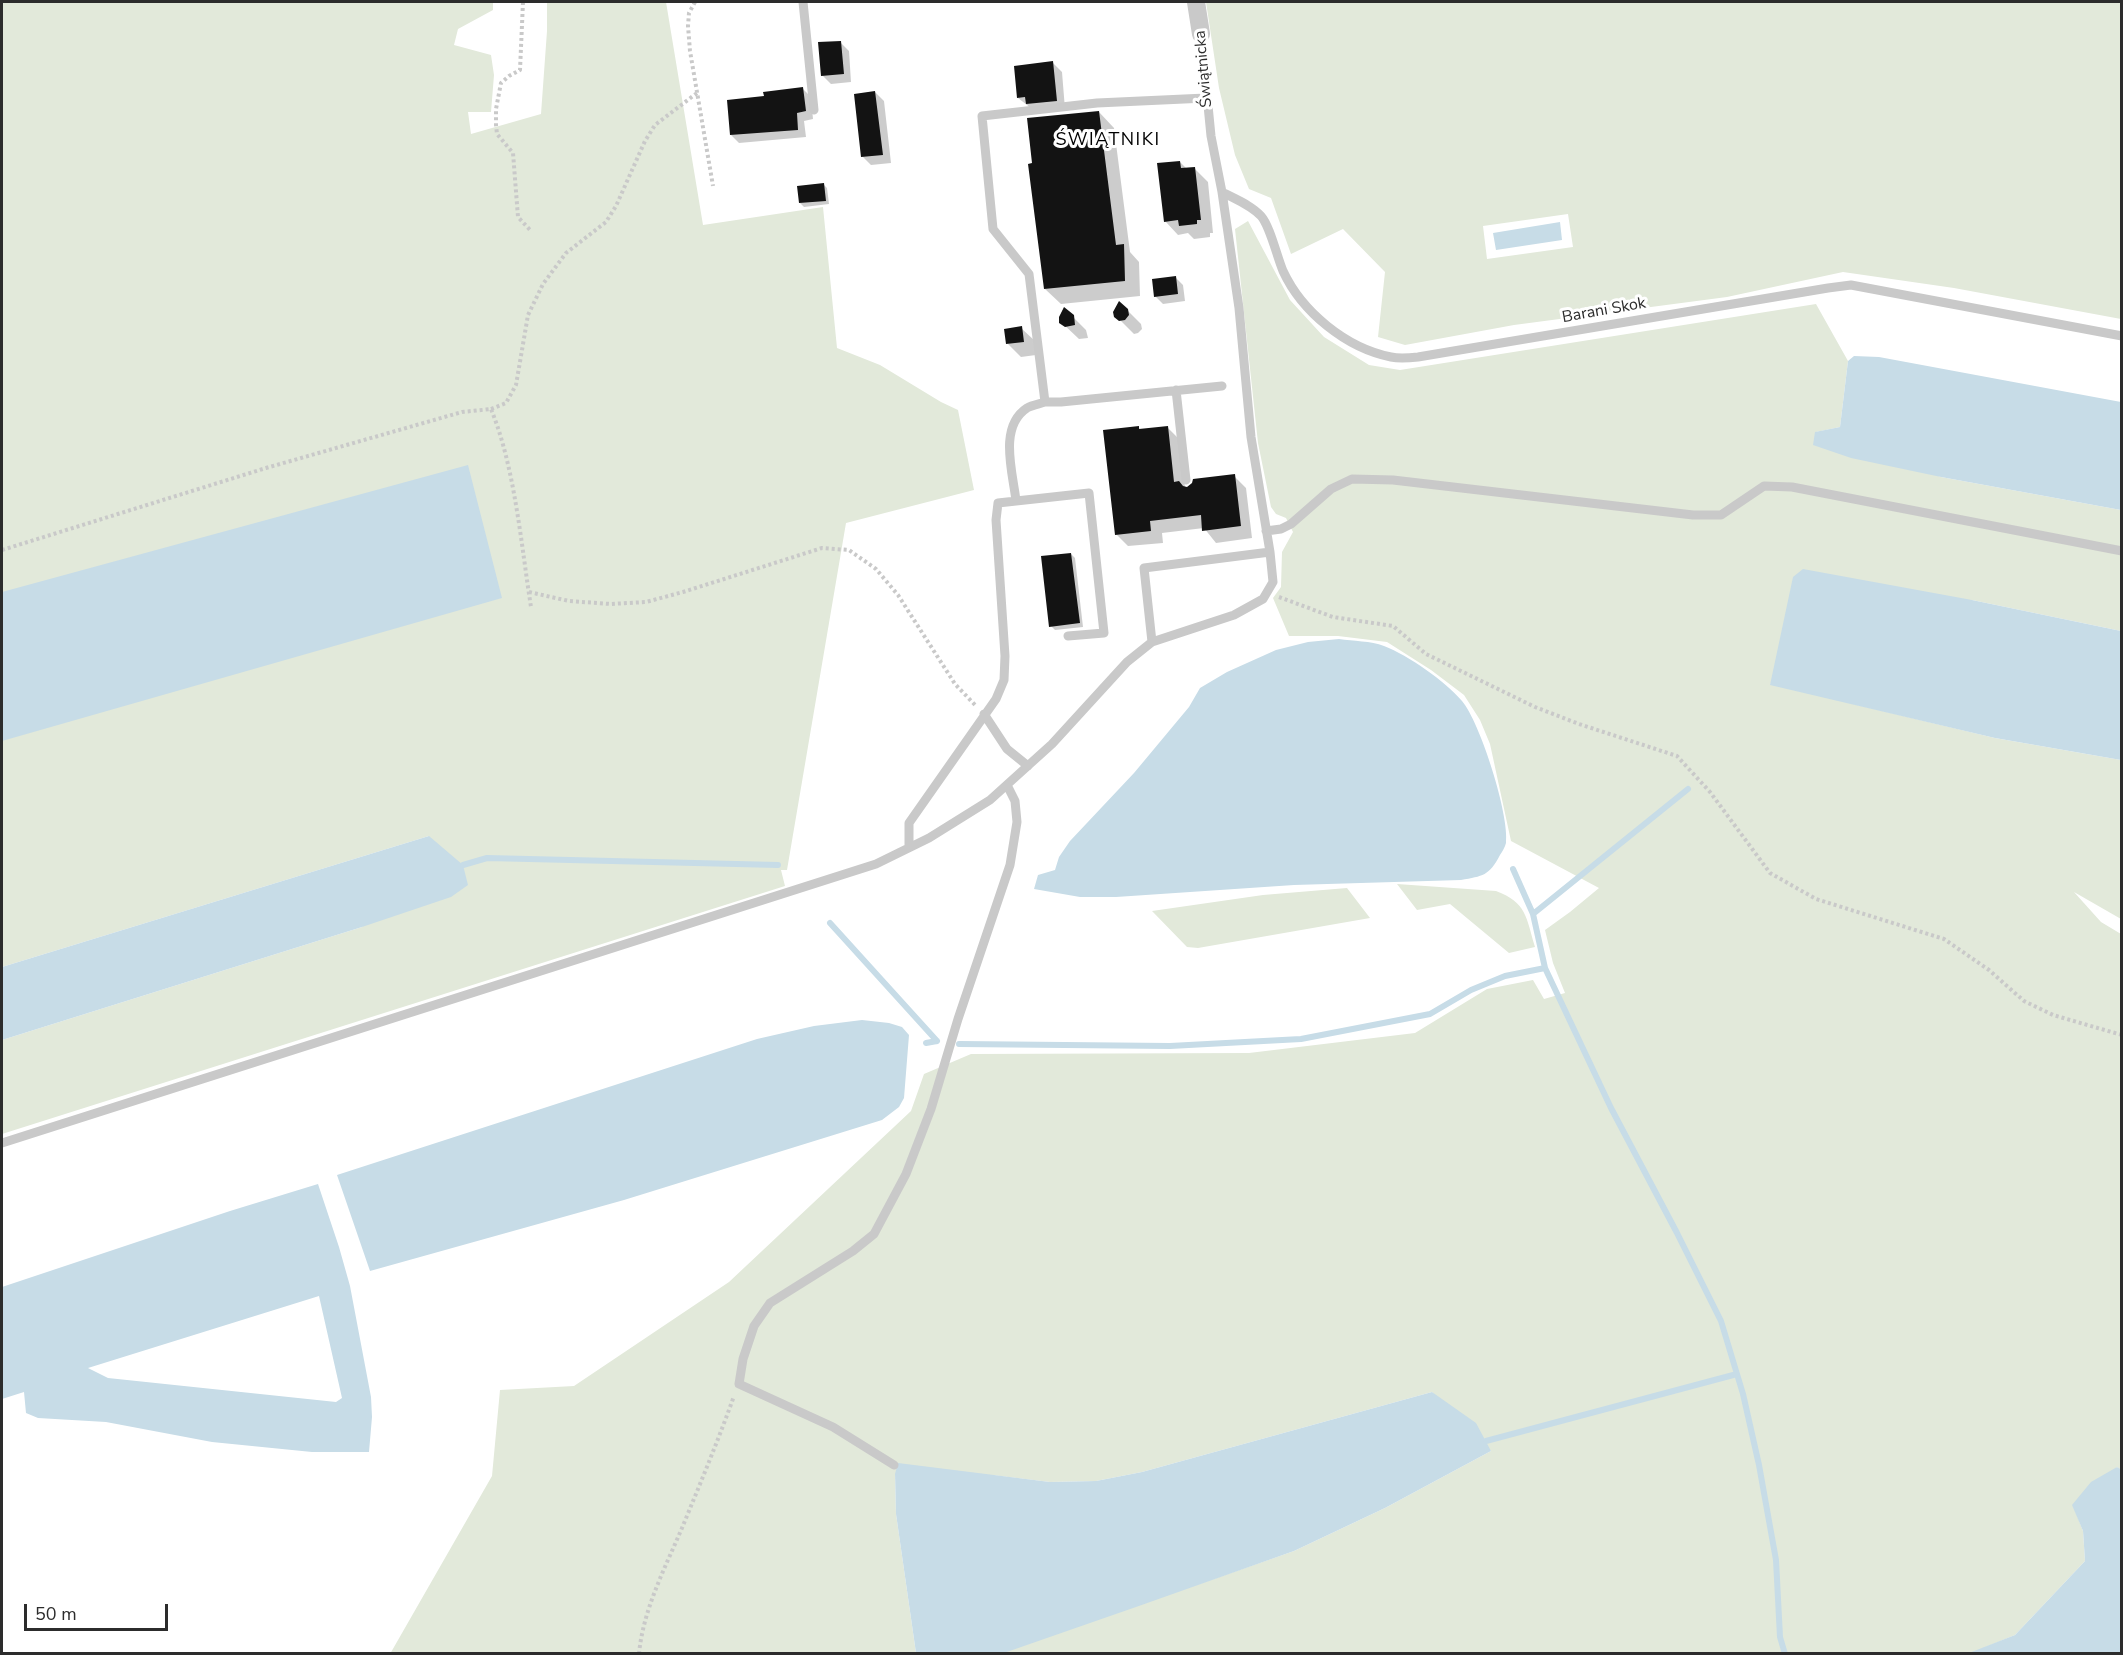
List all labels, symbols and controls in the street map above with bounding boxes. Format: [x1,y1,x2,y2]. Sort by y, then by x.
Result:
street label: Świątnicka [1191,30,1217,108]
district label: ŚWIĄTNIKI [1055,130,1161,152]
street label: Barani Skok [1561,294,1647,328]
scale bar [27,1592,171,1630]
text: 50 m [35,1602,77,1626]

